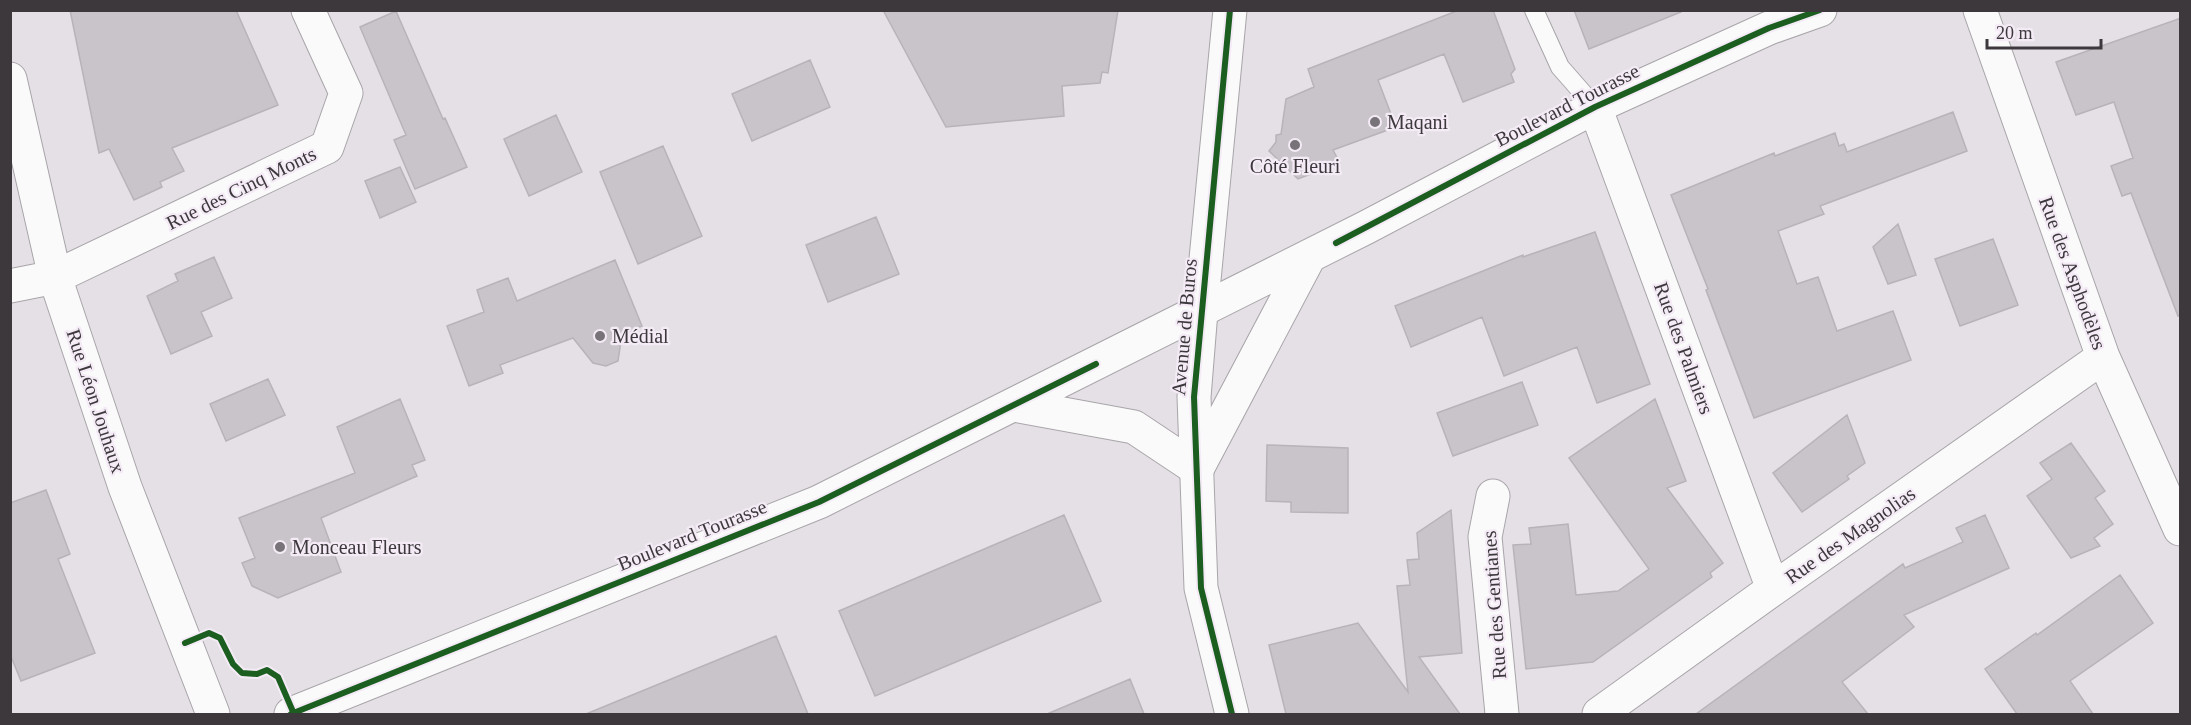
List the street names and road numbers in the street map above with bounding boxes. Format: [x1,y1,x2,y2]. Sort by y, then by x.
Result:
street label: Boulevard Tourasse [1491,59,1643,151]
street label: Rue des Cinq Monts [163,142,320,235]
street label: Rue des Asphodèles [2034,194,2111,353]
street label: Avenue de Buros [1167,257,1201,396]
street label: Rue des Palmiers [1650,279,1718,417]
street label: Rue Léon Jouhaux [62,326,130,476]
street label: Rue des Magnolias [1781,482,1920,589]
street label: Boulevard Tourasse [614,495,770,575]
street label: Rue des Gentianes [1478,530,1510,680]

